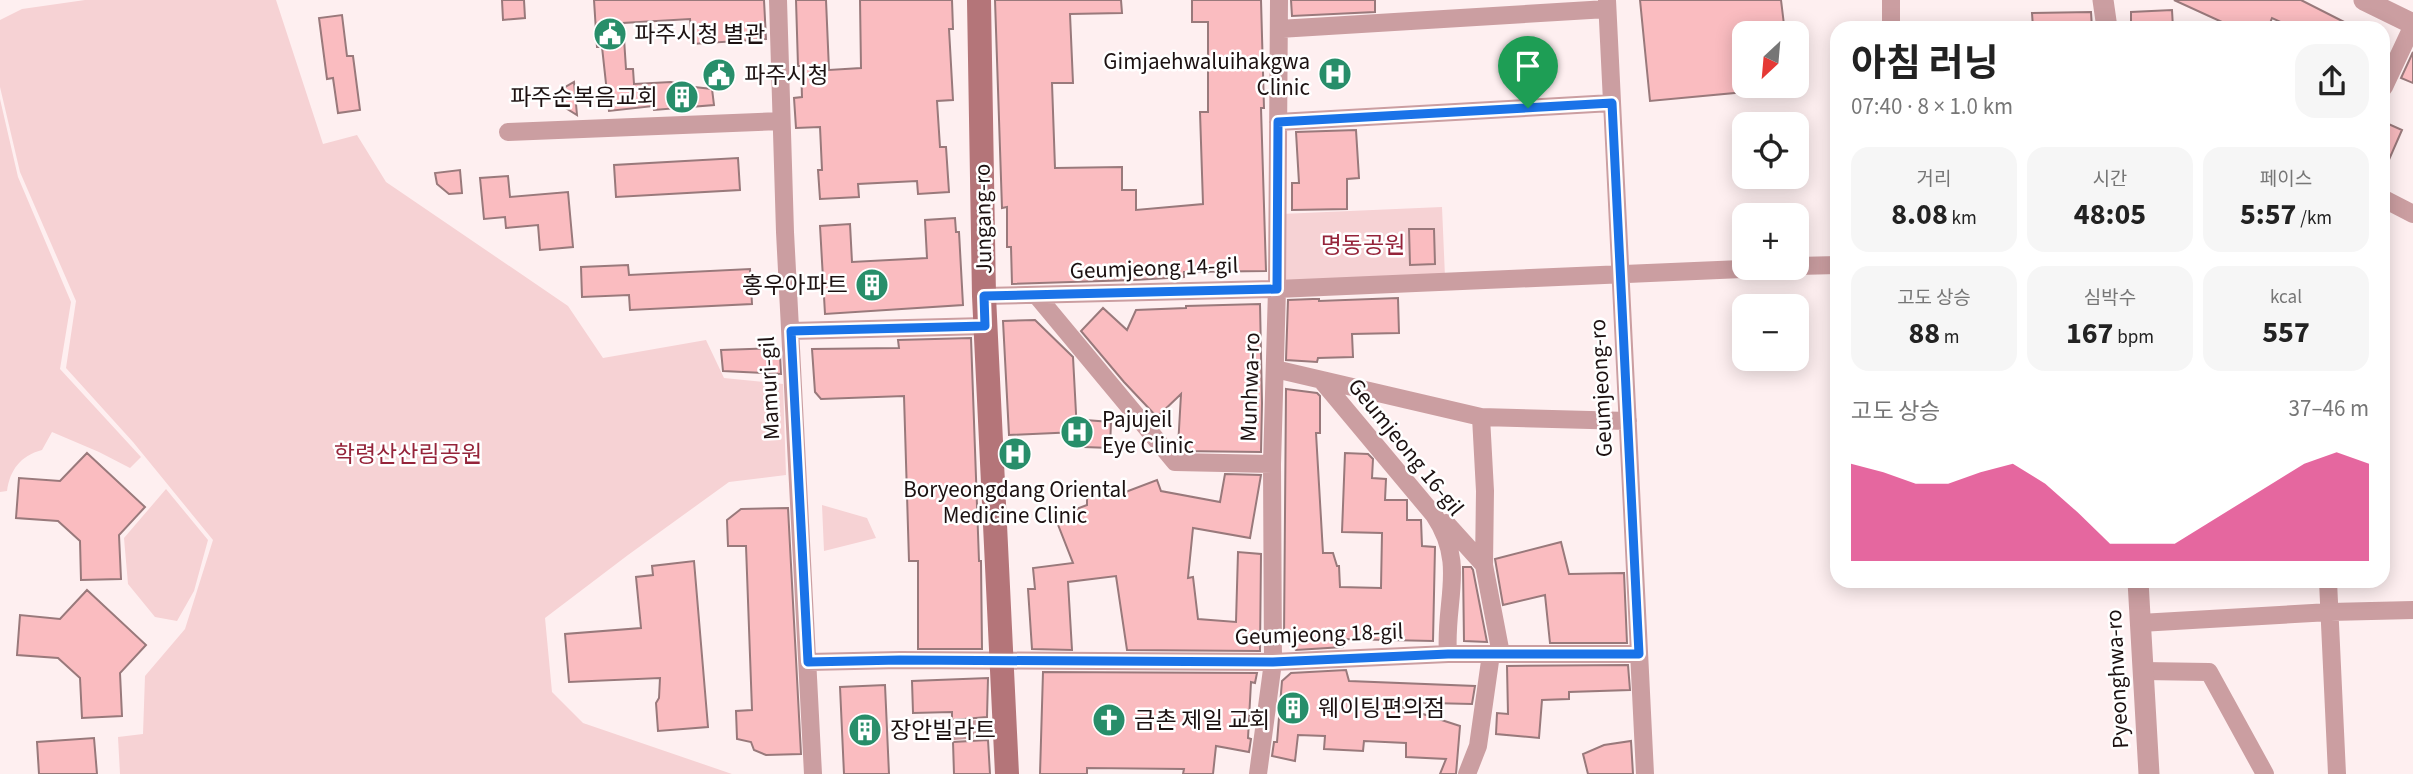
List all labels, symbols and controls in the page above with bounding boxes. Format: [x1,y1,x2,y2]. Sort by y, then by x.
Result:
public building icon: 파주시청 별관 [591,15,629,53]
place label: 파주시청 별관 [634,18,766,51]
north arrow [1732,21,1810,98]
map controls [1732,21,1809,371]
pin [1498,36,1558,108]
text: 아침 러닝 [1851,37,1998,91]
button: share [2295,44,2369,118]
place label: Gimjaehwaluihakgwa Clinic [1103,45,1310,104]
icon: arrive [1509,47,1547,85]
hospital icon: Gimjaehwaluihakgwa Clinic [1316,55,1354,93]
public building icon: 파주시청 [700,56,738,94]
place label: 파주시청 [744,59,829,92]
building icon: 파주순복음교회 [663,78,701,116]
place label: 파주순복음교회 [510,81,658,114]
text: 07:40 · 8 × 1.0 km [1851,90,2013,123]
button: locate [1732,112,1809,189]
street label: Jungang-ro [966,163,1000,275]
text: 거리 [1917,166,1951,193]
text: 시간 [2093,166,2127,193]
text: 페이스 [2260,166,2312,193]
text: 8.08 [1891,193,1948,236]
text: 48:05 [2074,193,2146,236]
text: 5:57 [2240,193,2296,236]
button: + [1732,203,1809,280]
text: km [1948,205,1977,232]
text: /km [2296,205,2332,232]
park label: 명동공원 [1321,229,1405,262]
street label: Geumjeong 14-gil [1069,249,1239,287]
building icon: 홍우아파트 [853,266,891,304]
place label: 홍우아파트 [742,269,848,302]
text: kcal [2270,284,2302,311]
text: 고도 상승 [1897,285,1971,312]
text: 심박수 [2084,285,2136,312]
button: − [1732,294,1809,371]
text: 557 [2262,311,2310,354]
text: 88 [1908,312,1940,355]
text: 167 [2066,312,2113,355]
street label: Geumjeong-ro [1581,318,1621,458]
text: m [1940,324,1960,351]
text: bpm [2113,324,2154,351]
street label: Munhwa-ro [1232,332,1268,442]
street label: Mamuri-gil [750,335,788,441]
street label: Geumjeong 16-gil [1340,371,1472,523]
text: 37–46 m [2289,392,2369,425]
text: 고도 상승 [1851,395,1940,428]
place label: Pajujeil Eye Clinic [1102,403,1194,462]
hospital icon: Pajujeil Eye Clinic [1058,413,1096,451]
hospital icon: Boryeongdang Oriental Medicine Clinic [996,435,1034,473]
park label: 학령산산림공원 [334,438,482,471]
place label: Boryeongdang Oriental Medicine Clinic [903,473,1127,532]
street label: Pyeonghwa-ro [2097,608,2137,750]
street label: Geumjeong 18-gil [1234,615,1404,653]
building icon: 웨이팅편의점 [1274,689,1312,727]
place label: 웨이팅편의점 [1318,692,1445,725]
church icon: 금촌 제일 교회 [1090,701,1128,739]
place label: 금촌 제일 교회 [1134,704,1270,737]
building icon: 장안빌라트 [846,711,884,749]
place label: 장안빌라트 [890,714,996,747]

